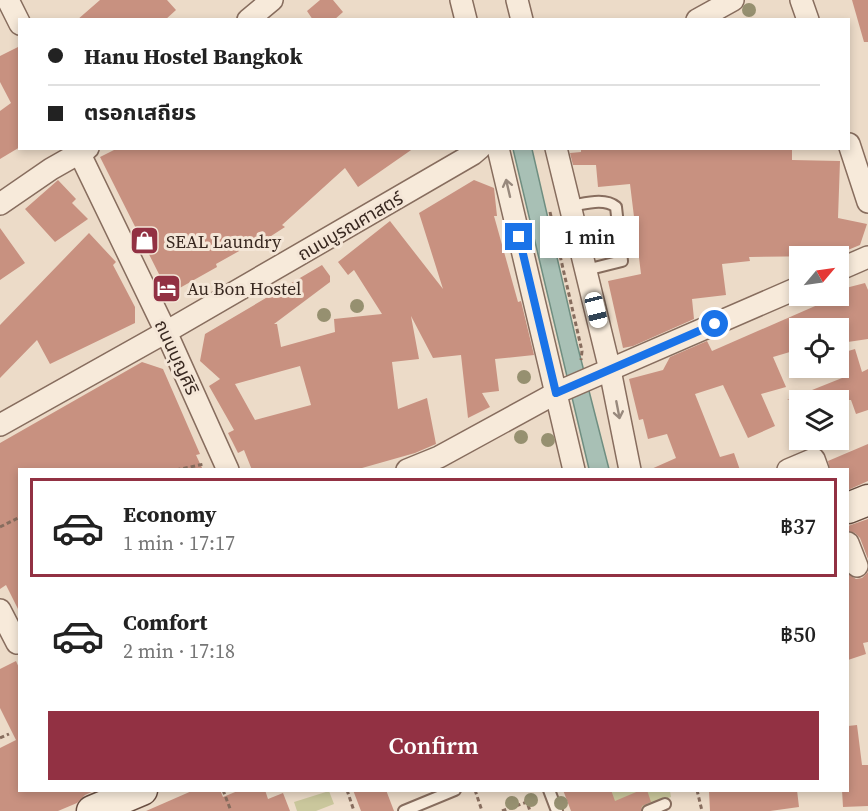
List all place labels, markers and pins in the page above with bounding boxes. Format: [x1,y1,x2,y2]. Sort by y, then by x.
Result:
shop icon: SEAL Laundry [129,225,161,257]
place label: SEAL Laundry [166,229,282,254]
hotel icon: Au Bon Hostel [150,272,182,304]
place label: Au Bon Hostel [187,276,301,301]

